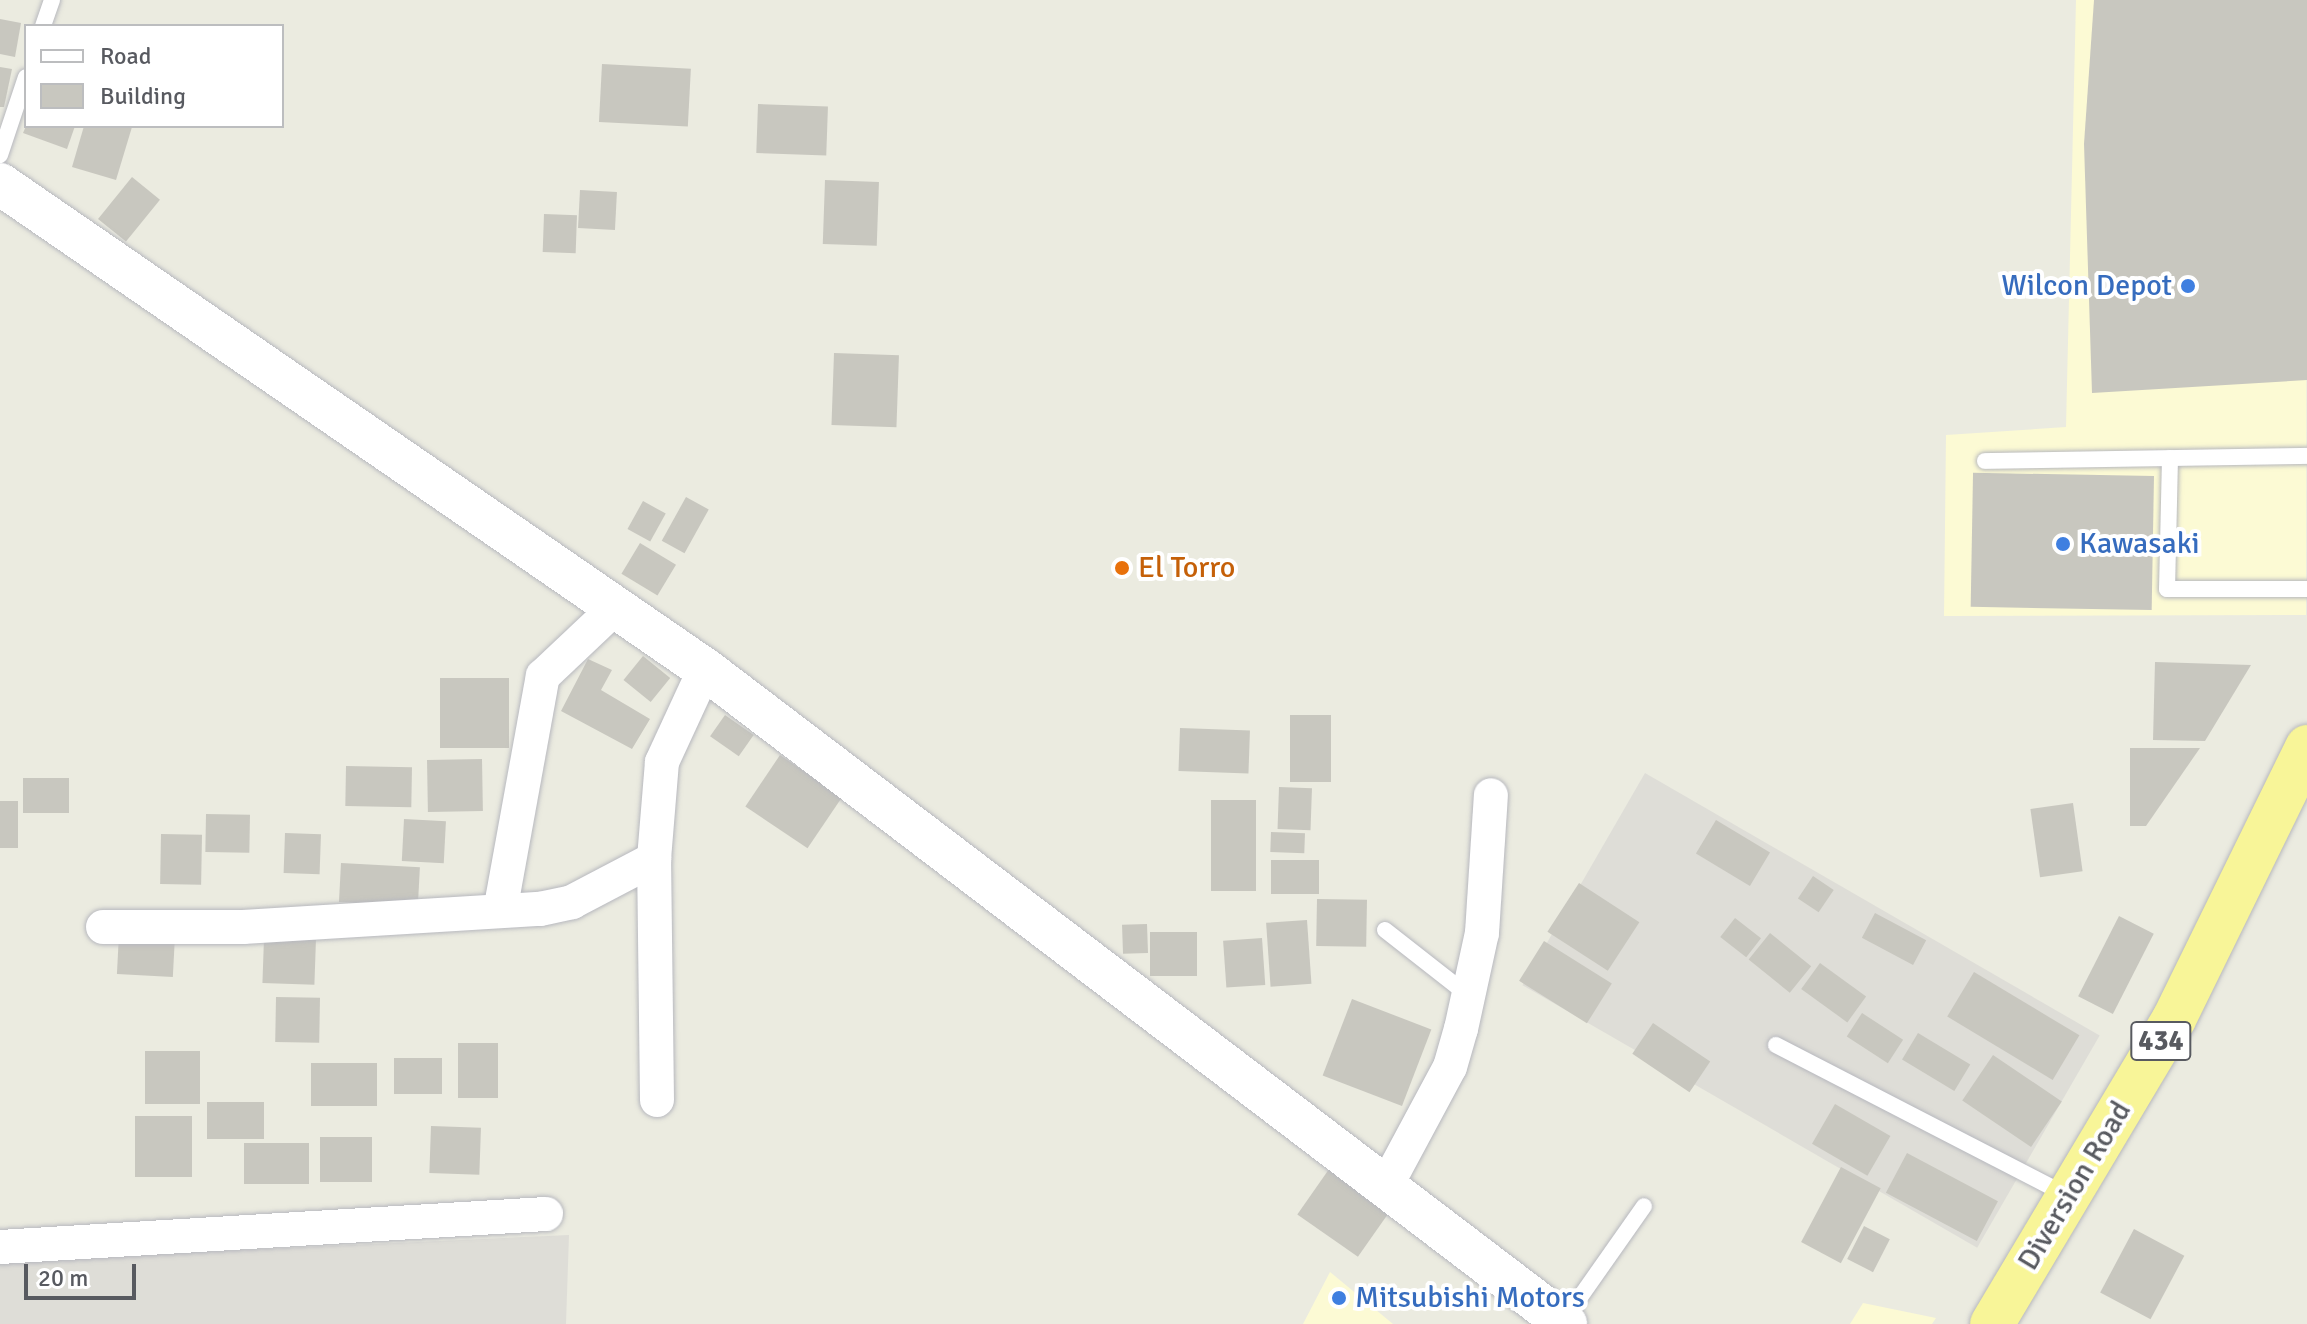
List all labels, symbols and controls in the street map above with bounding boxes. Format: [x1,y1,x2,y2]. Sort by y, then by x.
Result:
legend [24,24,284,128]
text: Road [100,41,151,71]
text: Building [100,81,186,111]
place label: Wilcon Depot [2001,268,2172,304]
marker: Wilcon Depot [2179,277,2197,295]
place label: Kawasaki [2079,526,2200,562]
marker: Kawasaki [2054,535,2072,553]
place label: El Torro [1138,550,1235,586]
marker: El Torro [1113,559,1131,577]
road number: 434 [2129,1017,2193,1065]
street label: Diversion Road [2010,1095,2140,1277]
scale bar [28,1248,140,1298]
text: 20 m [38,1263,88,1293]
place label: Mitsubishi Motors [1355,1280,1585,1316]
marker: Mitsubishi Motors [1330,1289,1348,1307]

